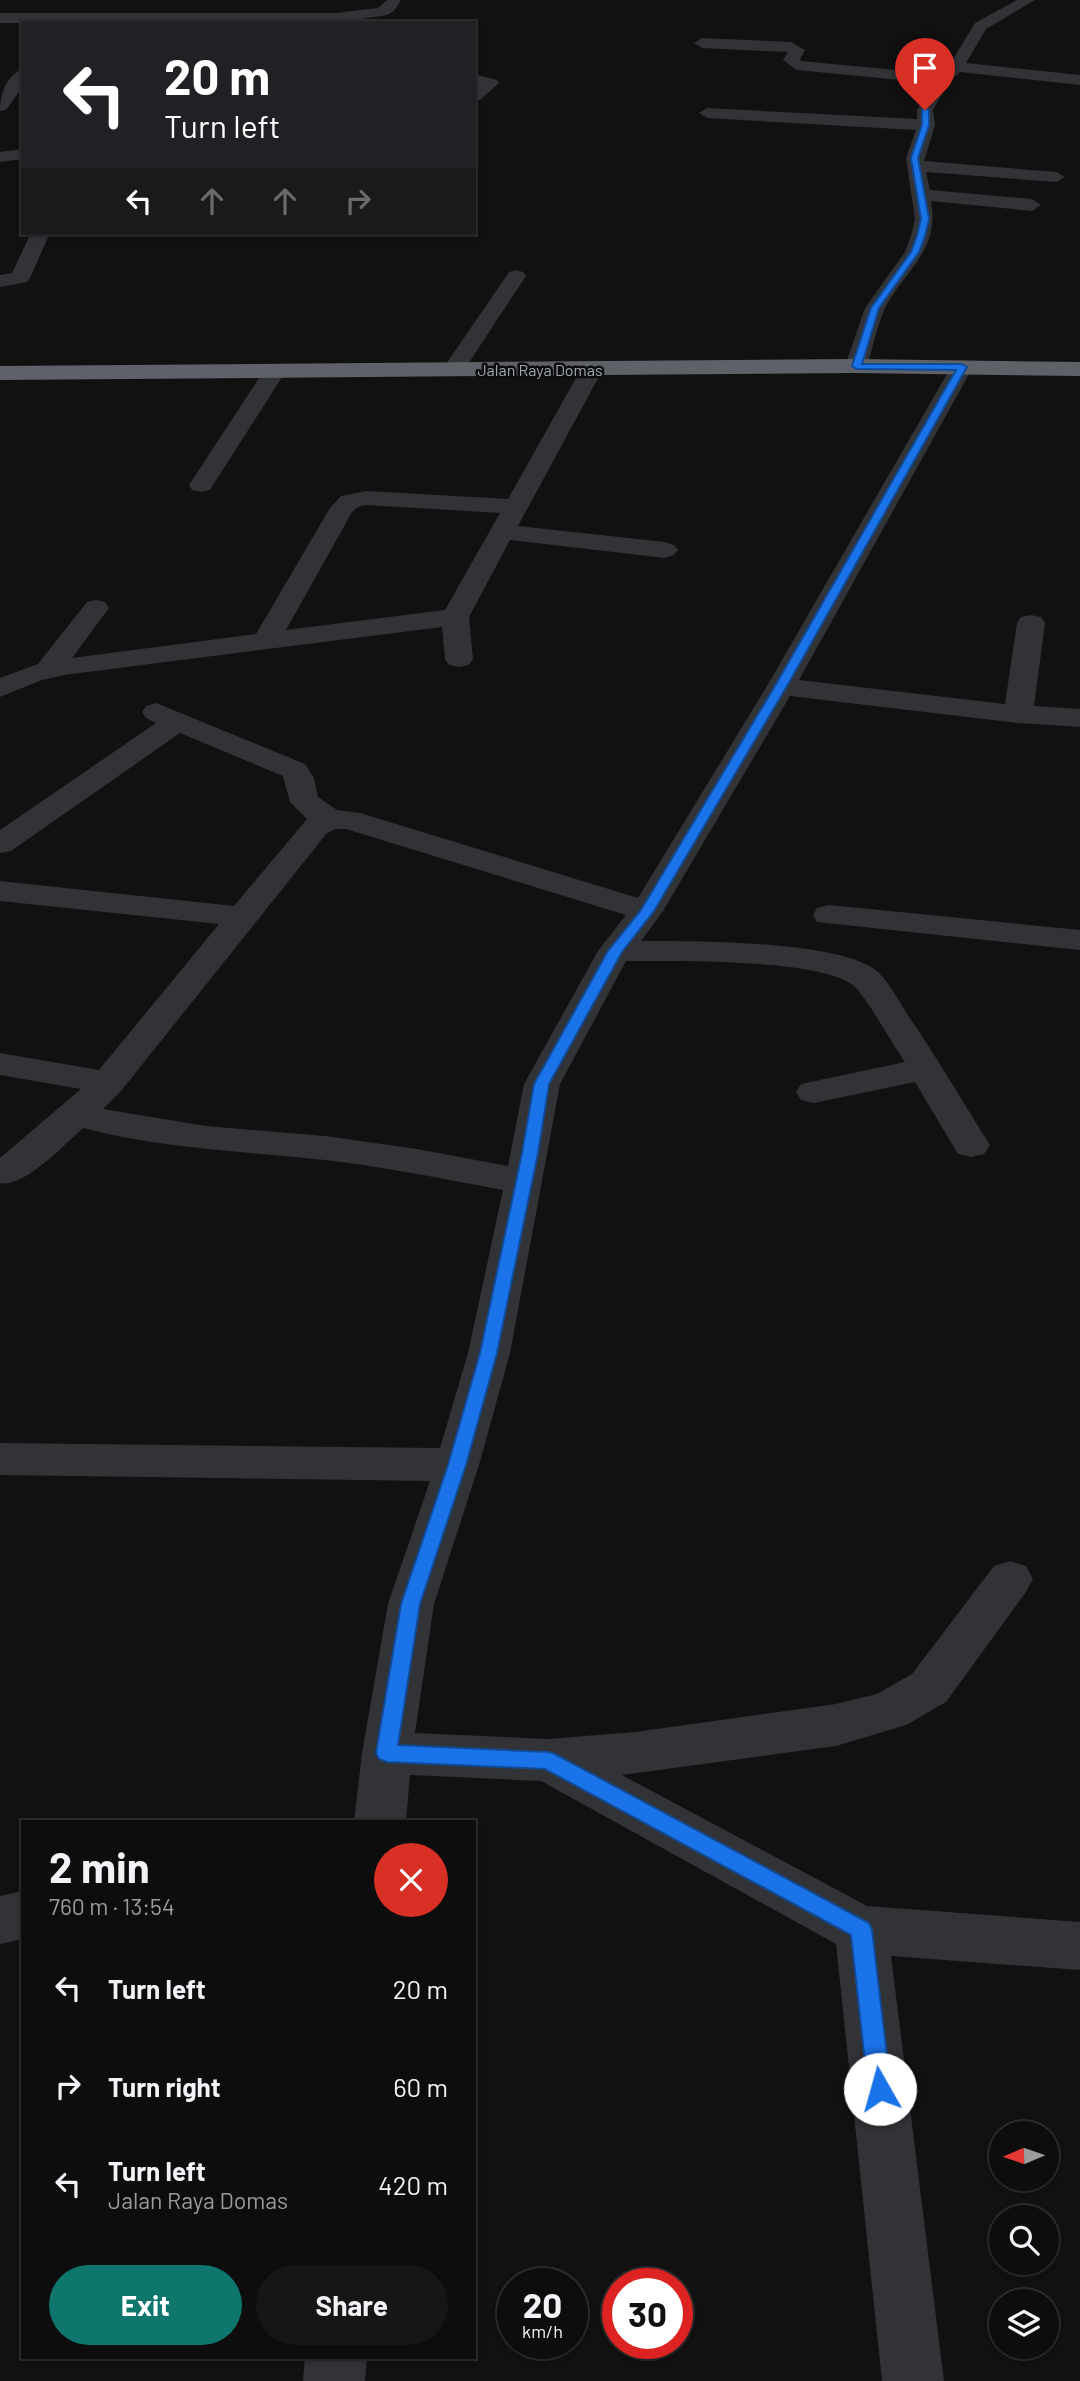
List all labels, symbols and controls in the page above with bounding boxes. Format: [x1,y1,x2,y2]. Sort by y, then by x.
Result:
pin [895,38,955,110]
text: 20 m [164,46,270,105]
icon: left [49,49,140,140]
icon: arrive [906,49,944,87]
text: Turn left [164,106,281,144]
icon: left [120,182,158,220]
icon: ahead [193,182,231,220]
icon: ahead [266,182,304,220]
icon: right [339,182,377,220]
street label: Jalan Raya Domas [477,360,603,379]
text: 2 min [49,1841,150,1891]
button: close [374,1843,448,1917]
text: 760 m · 13:54 [49,1892,175,1920]
icon: left [49,1969,87,2007]
text: Turn left [108,1973,206,2004]
text: 20 m [393,1973,448,2004]
position arrow [843,2052,917,2126]
icon: right [49,2067,87,2105]
text: Turn right [108,2071,221,2102]
text: 60 m [393,2071,448,2102]
north arrow [989,2121,1059,2191]
map controls [989,2121,1059,2359]
text: Turn left [108,2155,206,2186]
icon: left [49,2165,87,2203]
text: 420 m [378,2169,448,2200]
text: Jalan Raya Domas [108,2186,288,2214]
button: search [989,2205,1059,2275]
button: Exit [49,2265,242,2345]
button: Share [256,2265,448,2345]
speed limit sign: 30 [602,2268,693,2359]
text: 20 [523,2283,562,2325]
button: layers [989,2289,1059,2359]
text: km/h [522,2320,563,2342]

